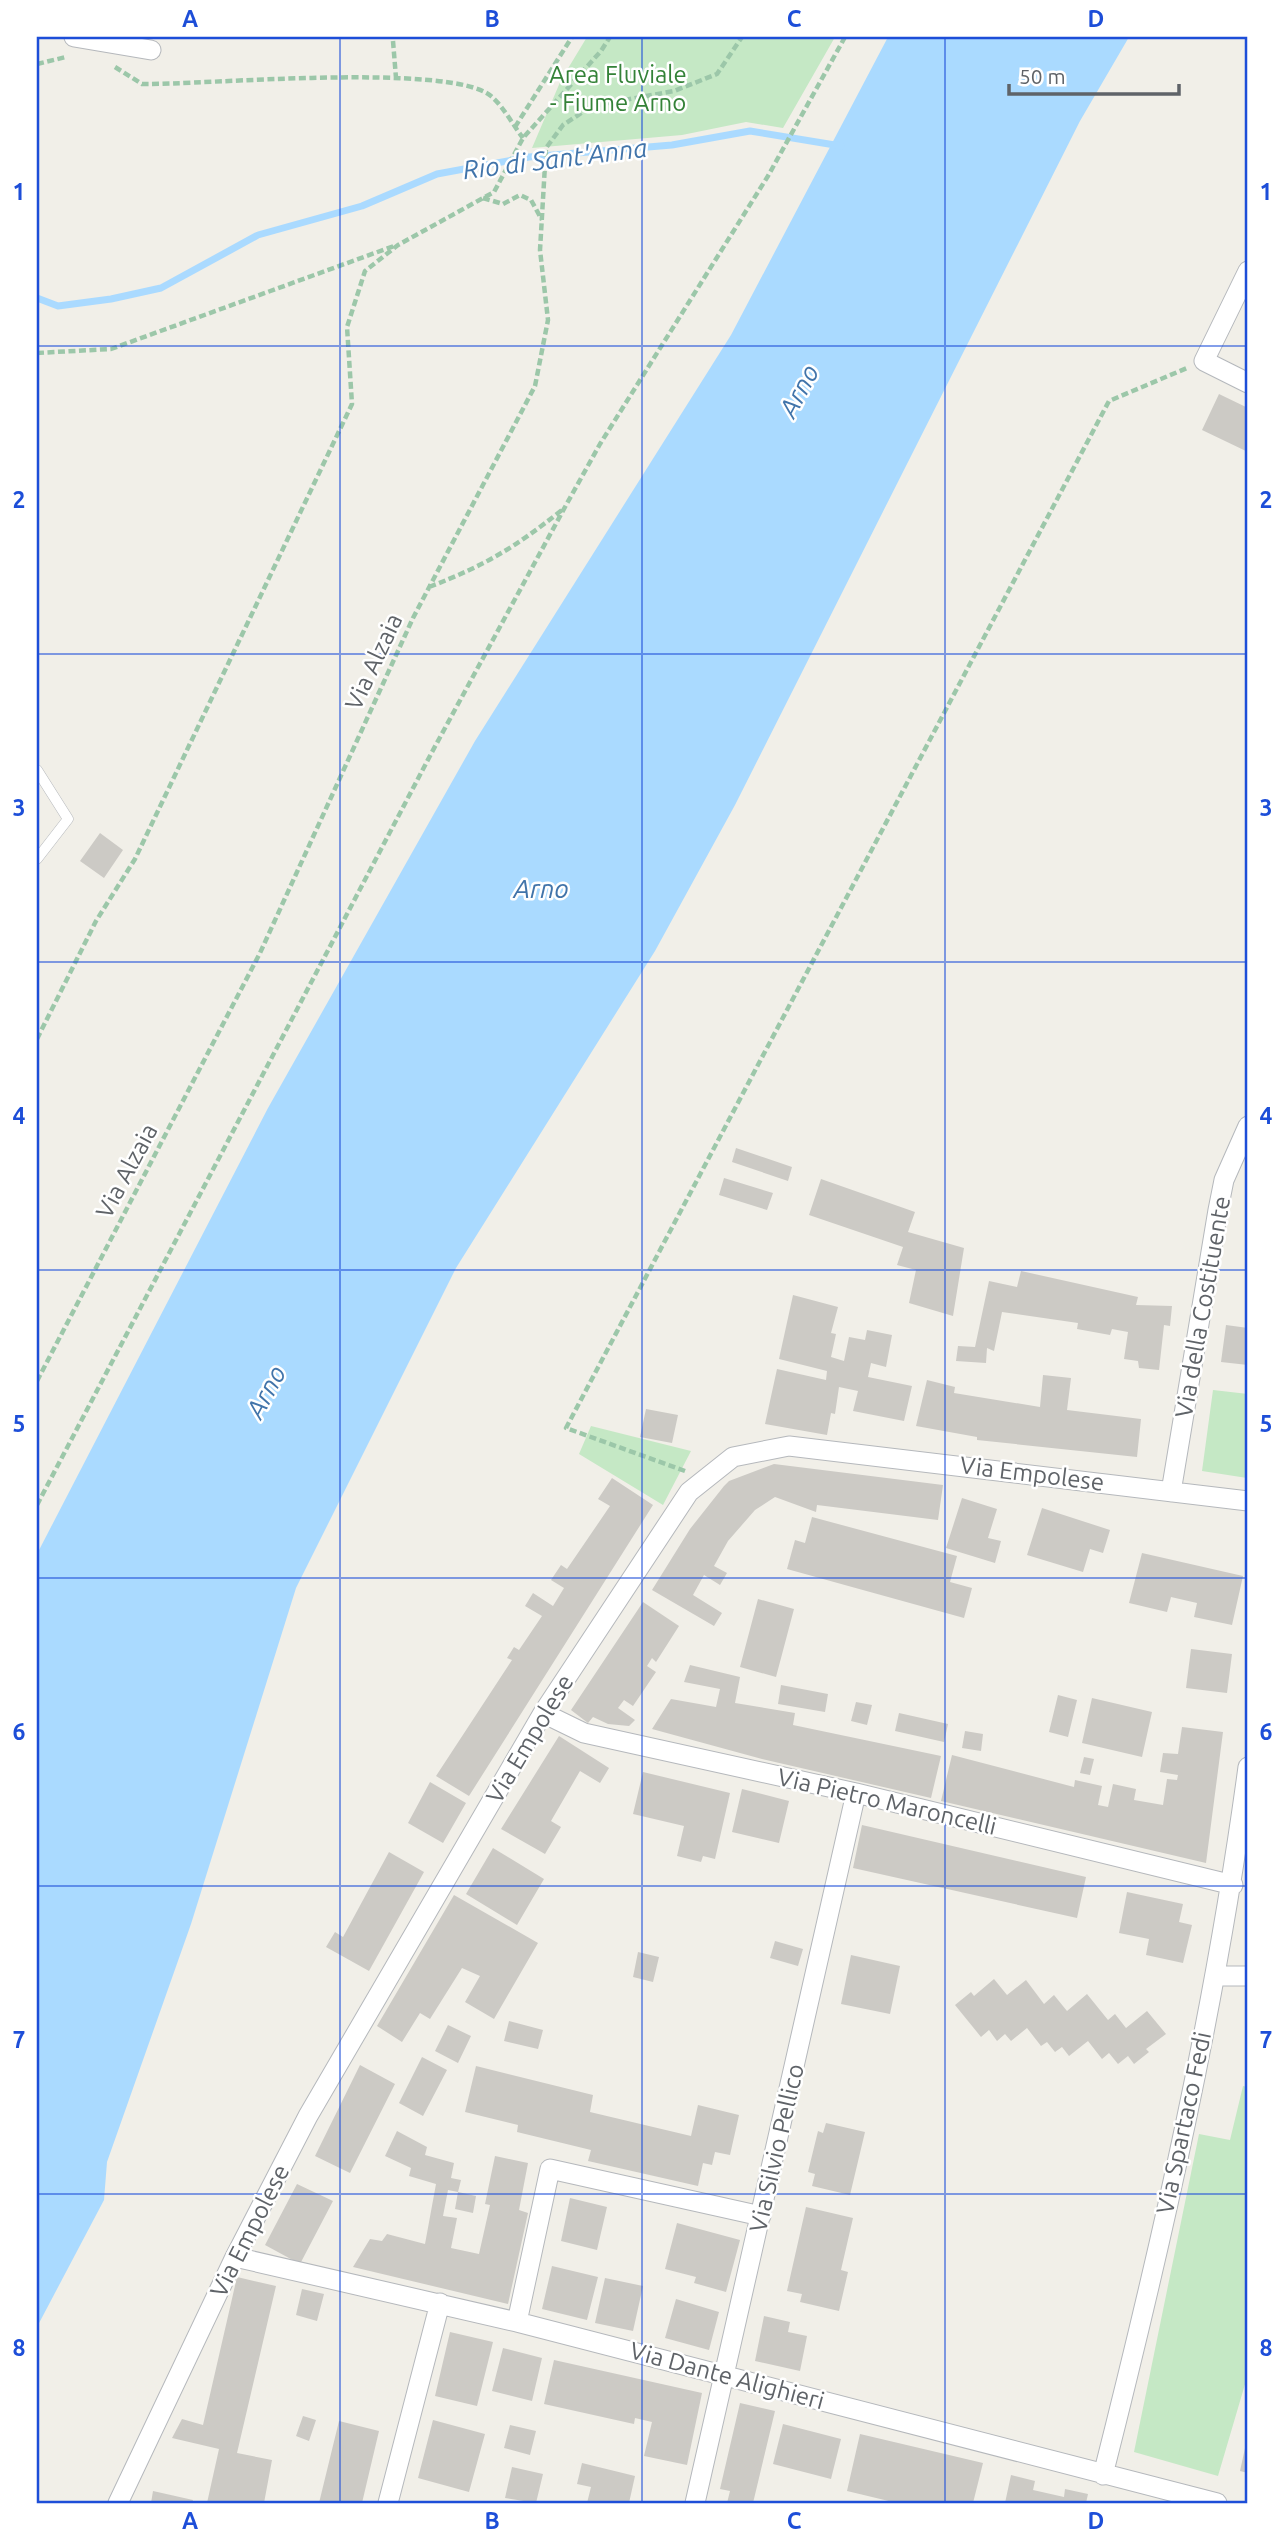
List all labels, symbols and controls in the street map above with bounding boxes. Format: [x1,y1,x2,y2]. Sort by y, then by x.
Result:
text: A [182,6,198,31]
text: B [484,6,500,31]
text: C [787,6,802,31]
text: D [1088,6,1104,31]
scale bar [1009,52,1178,96]
park label: Area Fluviale - Fiume Arno [549,61,687,116]
text: 50 m [1019,64,1066,88]
water label: Rio di Sant'Anna [461,133,649,184]
text: 1 [13,179,25,204]
text: 1 [1260,179,1272,204]
water label: Arno [772,360,824,424]
text: 2 [13,487,25,512]
text: 2 [1260,487,1272,512]
street label: Via Alzaia [340,609,408,714]
text: 3 [13,795,25,820]
text: 3 [1260,795,1272,820]
water label: Arno [511,874,569,903]
text: 4 [13,1103,26,1128]
text: 4 [1260,1103,1273,1128]
street label: Via Alzaia [90,1119,163,1223]
street label: Via della Costituente [1170,1194,1235,1420]
water label: Arno [239,1361,291,1425]
text: 5 [13,1411,25,1436]
text: 5 [1260,1411,1272,1436]
street label: Via Empolese [958,1451,1106,1496]
street label: Via Empolese [481,1670,579,1808]
text: 6 [13,1719,26,1744]
text: 6 [1260,1719,1273,1744]
street label: Via Pietro Maroncelli [775,1763,999,1840]
text: 7 [13,2027,25,2052]
text: 7 [1260,2027,1272,2052]
street label: Via Spartaco Fedi [1151,2029,1216,2217]
street label: Via Silvio Pellico [744,2061,809,2235]
street label: Via Empolese [205,2160,295,2302]
text: 8 [13,2335,25,2360]
text: 8 [1260,2335,1272,2360]
street label: Via Dante Alighieri [627,2337,827,2414]
text: A [182,2508,198,2533]
text: B [484,2508,500,2533]
text: C [787,2508,802,2533]
text: D [1088,2508,1104,2533]

